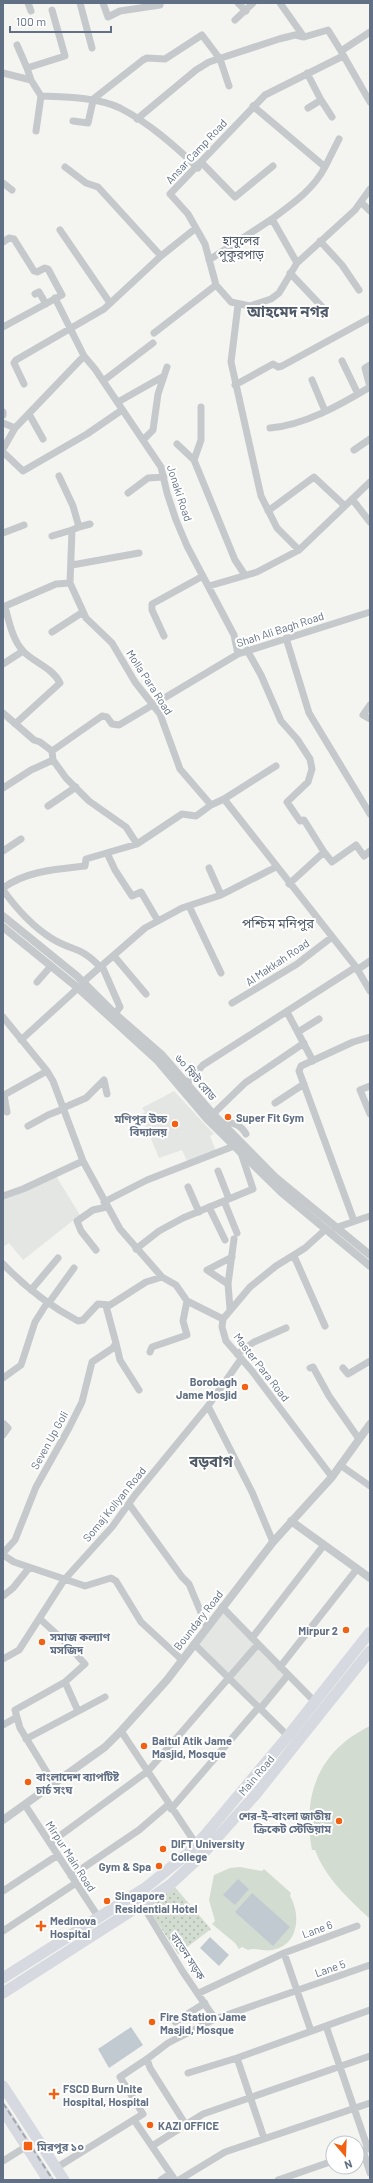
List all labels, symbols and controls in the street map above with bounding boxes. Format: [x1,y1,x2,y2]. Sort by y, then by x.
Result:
scale bar [10,8,111,34]
text: 100 m [16,14,46,28]
street label: Ansar Camp Road [163,116,229,186]
district label: হাবুলের পুকুরপাড় [218,233,264,263]
district label: আহমেদ নগর [246,302,330,320]
street label: Jonaki Road [165,463,195,523]
street label: Shah Ali Bagh Road [235,609,325,649]
street label: Molla Para Road [124,647,176,717]
district label: পশ্চিম মনিপুর [242,915,314,932]
street label: Al Makkah Road [243,936,311,988]
street label: ৬০ ফিট রোড [172,1051,220,1103]
place label: Super Fit Gym [236,1111,304,1124]
place label: মণিপুর উচ্চ বিদ্যালয় [113,1112,168,1138]
marker: Super Fit Gym [223,1112,233,1122]
marker: মণিপুর উচ্চ বিদ্যালয় [170,1119,180,1129]
street label: Master Para Road [231,1330,293,1404]
place label: Borobagh Jame Mosjid [176,1375,237,1401]
marker: Borobagh Jame Mosjid [240,1382,250,1392]
street label: Seven Up Goli [28,1408,70,1471]
district label: বড়বাগ [188,1452,233,1470]
street label: Somaj Kollyan Road [80,1464,148,1544]
street label: Boundary Road [171,1588,225,1652]
place label: Mirpur 2 [298,1624,338,1637]
marker: Mirpur 2 [341,1625,351,1635]
place label: সমাজ কল্যাণ মসজিদ [49,1630,111,1656]
marker: সমাজ কল্যাণ মসজিদ [37,1637,47,1647]
place label: Baitul Atik Jame Masjid, Mosque [152,1734,232,1760]
marker: Baitul Atik Jame Masjid, Mosque [139,1741,149,1751]
street label: Main Road [235,1752,277,1798]
place label: বাংলাদেশ ব্যাপটিষ্ট চার্চ সংঘ [35,1770,120,1796]
marker: বাংলাদেশ ব্যাপটিষ্ট চার্চ সংঘ [23,1777,33,1787]
place label: শের-ই-বাংলা জাতীয় ক্রিকেট স্টেডিয়াম [239,1809,331,1835]
marker: শের-ই-বাংলা জাতীয় ক্রিকেট স্টেডিয়াম [334,1816,344,1826]
street label: Mirpur Main Road [43,1818,99,1894]
place label: DIFT University College [171,1837,245,1863]
marker: DIFT University College [158,1844,168,1854]
place label: Gym & Spa [99,1860,151,1873]
marker: Gym & Spa [154,1861,164,1871]
place label: Singapore Residential Hotel [115,1889,198,1915]
marker: Singapore Residential Hotel [102,1896,112,1906]
place label: Medinova Hospital [50,1914,96,1940]
street label: Lane 6 [300,1917,334,1940]
marker: Medinova Hospital [35,1920,47,1932]
street label: বাতেন সড়ক [167,1929,208,1982]
street label: Lane 5 [313,1957,347,1979]
place label: Fire Station Jame Masjid, Mosque [160,2010,246,2036]
marker: Fire Station Jame Masjid, Mosque [147,2017,157,2027]
place label: FSCD Burn Unite Hospital, Hospital [63,2082,149,2108]
marker: FSCD Burn Unite Hospital, Hospital [48,2088,60,2100]
place label: KAZI OFFICE [158,2119,219,2132]
marker: KAZI OFFICE [145,2120,155,2130]
north arrow [325,2135,365,2175]
marker: মিরপুর ১০ [22,2140,34,2152]
place label: মিরপুর ১০ [36,2140,84,2154]
text: N [343,2158,354,2172]

